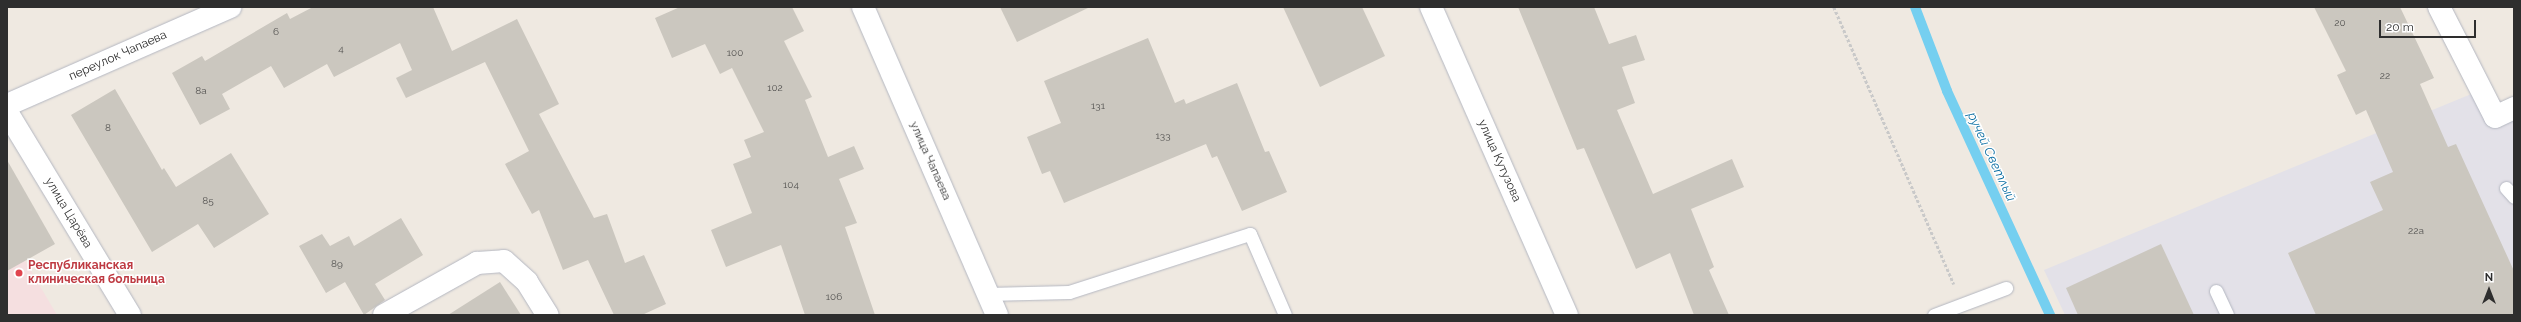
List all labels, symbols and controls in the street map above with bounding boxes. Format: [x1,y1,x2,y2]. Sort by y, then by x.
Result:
scale bar [2381,12,2478,38]
house number: 20 [2334,17,2346,29]
text: 20 m [2386,20,2414,34]
house number: 6 [273,26,279,38]
street label: переулок Чапаева [67,28,169,84]
house number: 4 [338,43,344,55]
house number: 100 [727,47,743,59]
house number: 22 [2380,70,2390,82]
house number: 102 [767,82,783,94]
house number: 8а [195,85,207,97]
house number: 131 [1091,100,1105,112]
water label: ручей Светлый [1964,110,2018,204]
street label: улица Кутузова [1474,118,1524,204]
street label: улица Чапаева [906,119,954,203]
house number: 8 [105,122,111,134]
house number: 133 [1156,130,1170,142]
street label: улица Царёва [41,175,95,251]
house number: 104 [783,179,799,191]
house number: 85 [202,195,214,207]
house number: 22а [2408,225,2424,237]
house number: 89 [331,258,343,270]
place label: Республиканская клиническая больница [28,259,165,287]
marker: Республиканская клиническая больница [13,267,25,279]
north arrow [2469,270,2509,310]
text: N [2485,271,2493,284]
house number: 106 [826,291,842,303]

